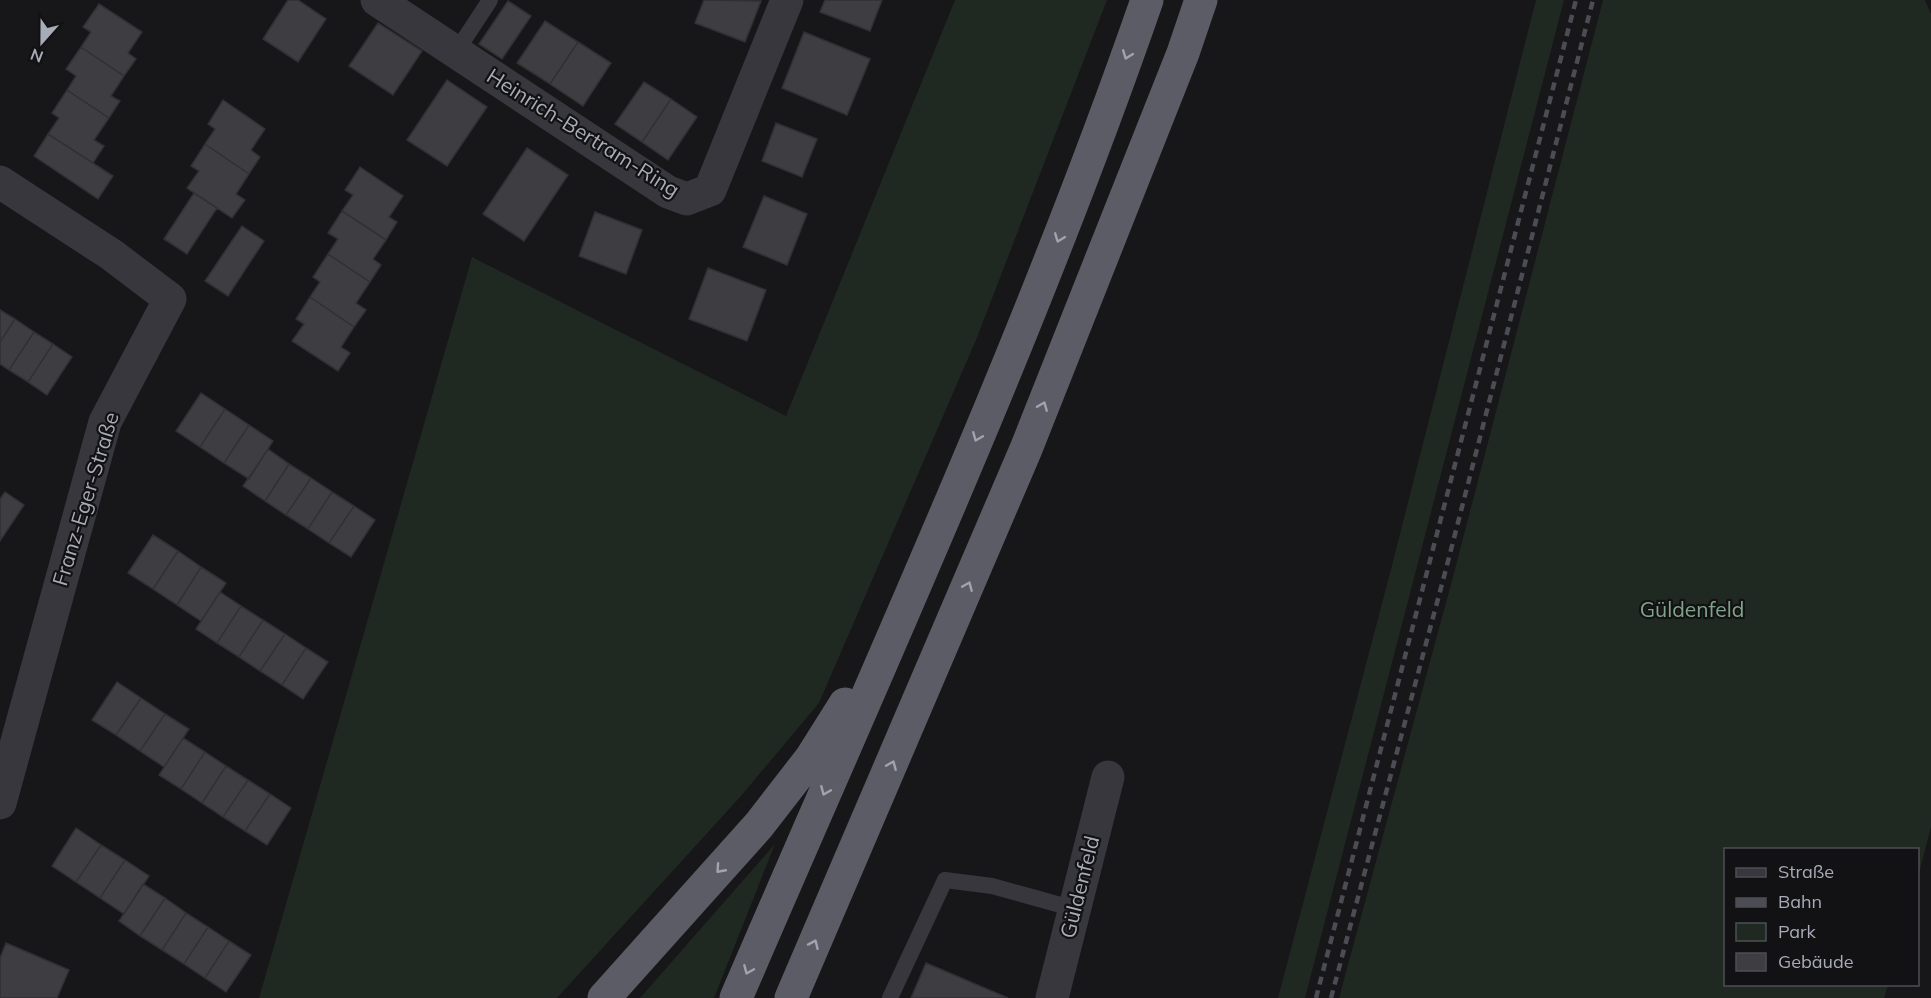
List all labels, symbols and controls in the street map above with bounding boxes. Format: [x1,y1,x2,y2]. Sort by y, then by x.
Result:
north arrow [12,12,72,72]
text: N [27,45,46,68]
one-way arrow [1122,49,1135,60]
street label: Heinrich-Bertram-Ring [482,62,685,202]
one-way arrow [1053,232,1066,242]
one-way arrow [1036,401,1048,412]
street label: Franz-Eger-Straße [46,409,124,589]
one-way arrow [972,431,984,442]
one-way arrow [961,581,973,592]
park label: Güldenfeld [1640,596,1744,622]
one-way arrow [884,761,896,772]
one-way arrow [820,785,832,796]
street label: Güldenfeld [1054,833,1104,941]
legend [1724,848,1919,986]
text: Straße [1778,860,1834,883]
one-way arrow [716,862,727,872]
text: Bahn [1778,890,1822,913]
text: Park [1778,920,1817,943]
one-way arrow [807,940,819,951]
text: Gebäude [1778,950,1854,973]
one-way arrow [743,964,755,975]

